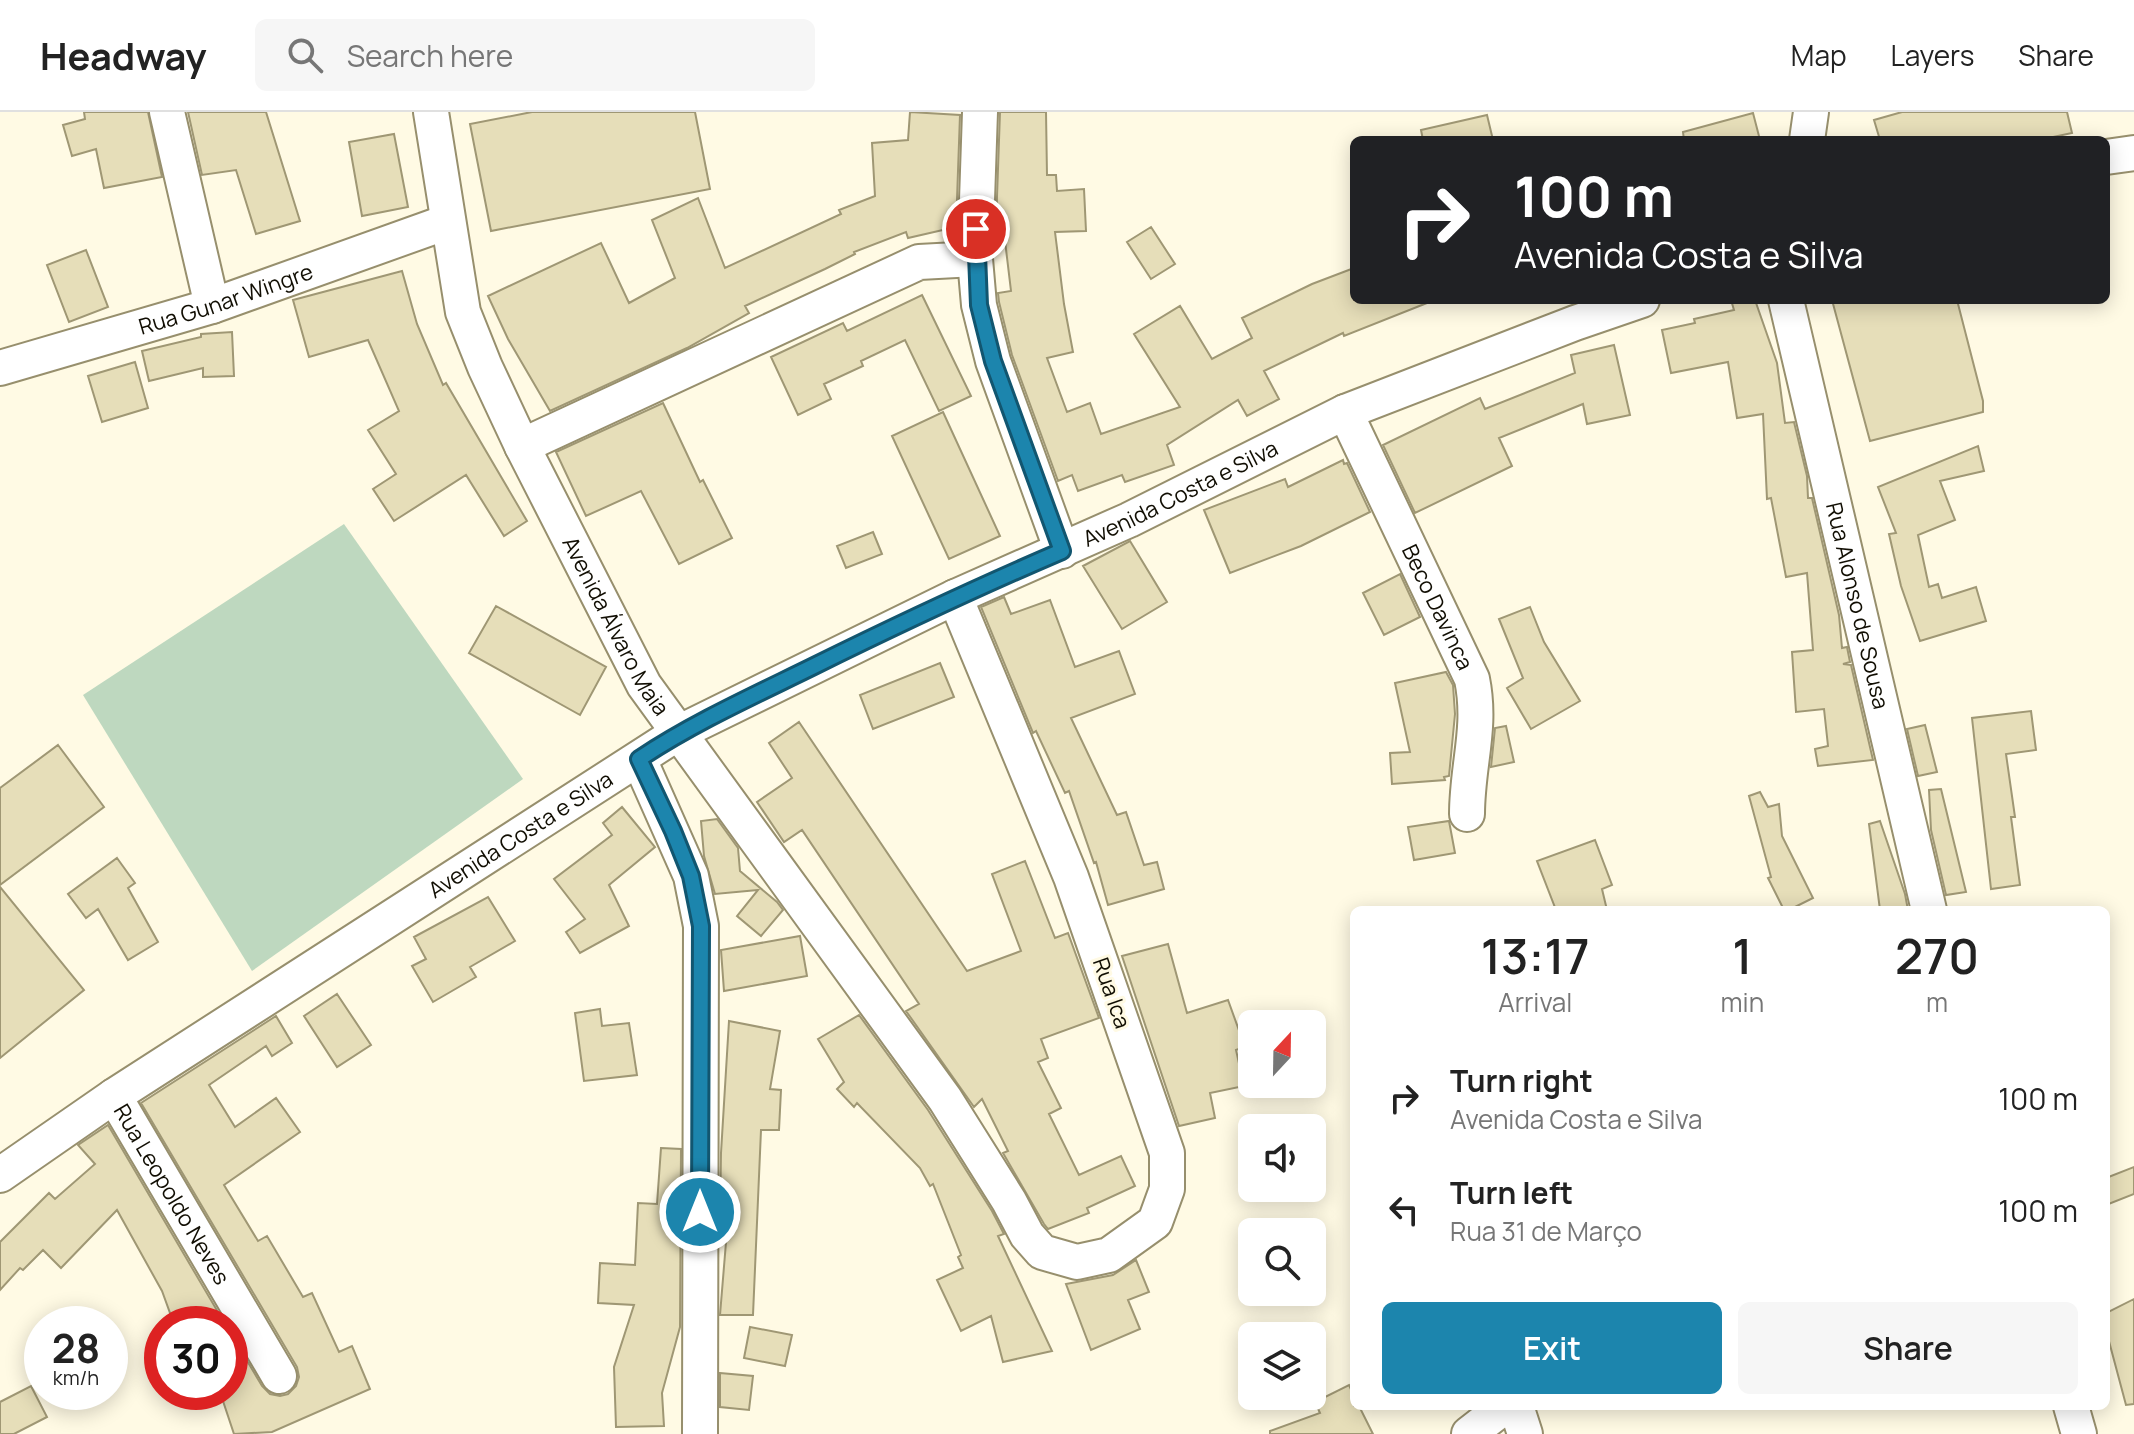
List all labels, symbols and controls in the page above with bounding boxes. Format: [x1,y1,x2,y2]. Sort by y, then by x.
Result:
search box [255,19,815,91]
text: Headway [40,29,207,81]
icon: search [283,33,327,77]
text: Search here [347,35,513,76]
text: Map [1791,36,1847,74]
text: Layers [1891,36,1974,74]
text: Share [2018,36,2094,74]
text: 100 m [1514,157,1674,234]
icon: right [1382,168,1486,272]
pin [942,195,1010,263]
icon: arrive [954,207,998,251]
text: Avenida Costa e Silva [1514,230,1864,279]
street label: Rua Gunar Wingre [135,256,317,342]
street label: Avenida Costa e Silva [1078,433,1283,554]
street label: Rua Alonso de Sousa [1819,499,1896,712]
street label: Avenida Álvaro Maia [556,531,676,722]
street label: Beco Davinca [1395,539,1481,675]
street label: Avenida Costa e Silva [422,764,618,905]
text: 13:17 [1481,923,1590,988]
text: 1 [1732,923,1752,988]
text: 270 [1895,923,1979,988]
street label: Rua Ica [1086,954,1138,1032]
text: Arrival [1498,984,1572,1020]
text: min [1721,984,1764,1020]
text: m [1926,984,1948,1020]
north arrow [1238,1010,1326,1098]
map controls [1238,1010,1326,1410]
text: Turn right [1450,1060,1593,1101]
icon: right [1382,1076,1426,1120]
text: 100 m [1998,1078,2078,1119]
street label: Rua Leopoldo Neves [107,1098,237,1290]
text: Avenida Costa e Silva [1450,1101,1703,1137]
button: sound [1238,1114,1326,1202]
position arrow [658,1170,742,1254]
text: Turn left [1450,1172,1573,1213]
icon: left [1382,1188,1426,1232]
text: 100 m [1998,1190,2078,1231]
text: Rua 31 de Março [1450,1213,1642,1249]
button: search [1238,1218,1326,1306]
button: Exit [1382,1302,1722,1394]
button: Share [1738,1302,2078,1394]
speed limit sign: 30 [144,1306,248,1410]
text: 28 [52,1320,100,1375]
button: layers [1238,1322,1326,1410]
text: km/h [53,1364,99,1391]

